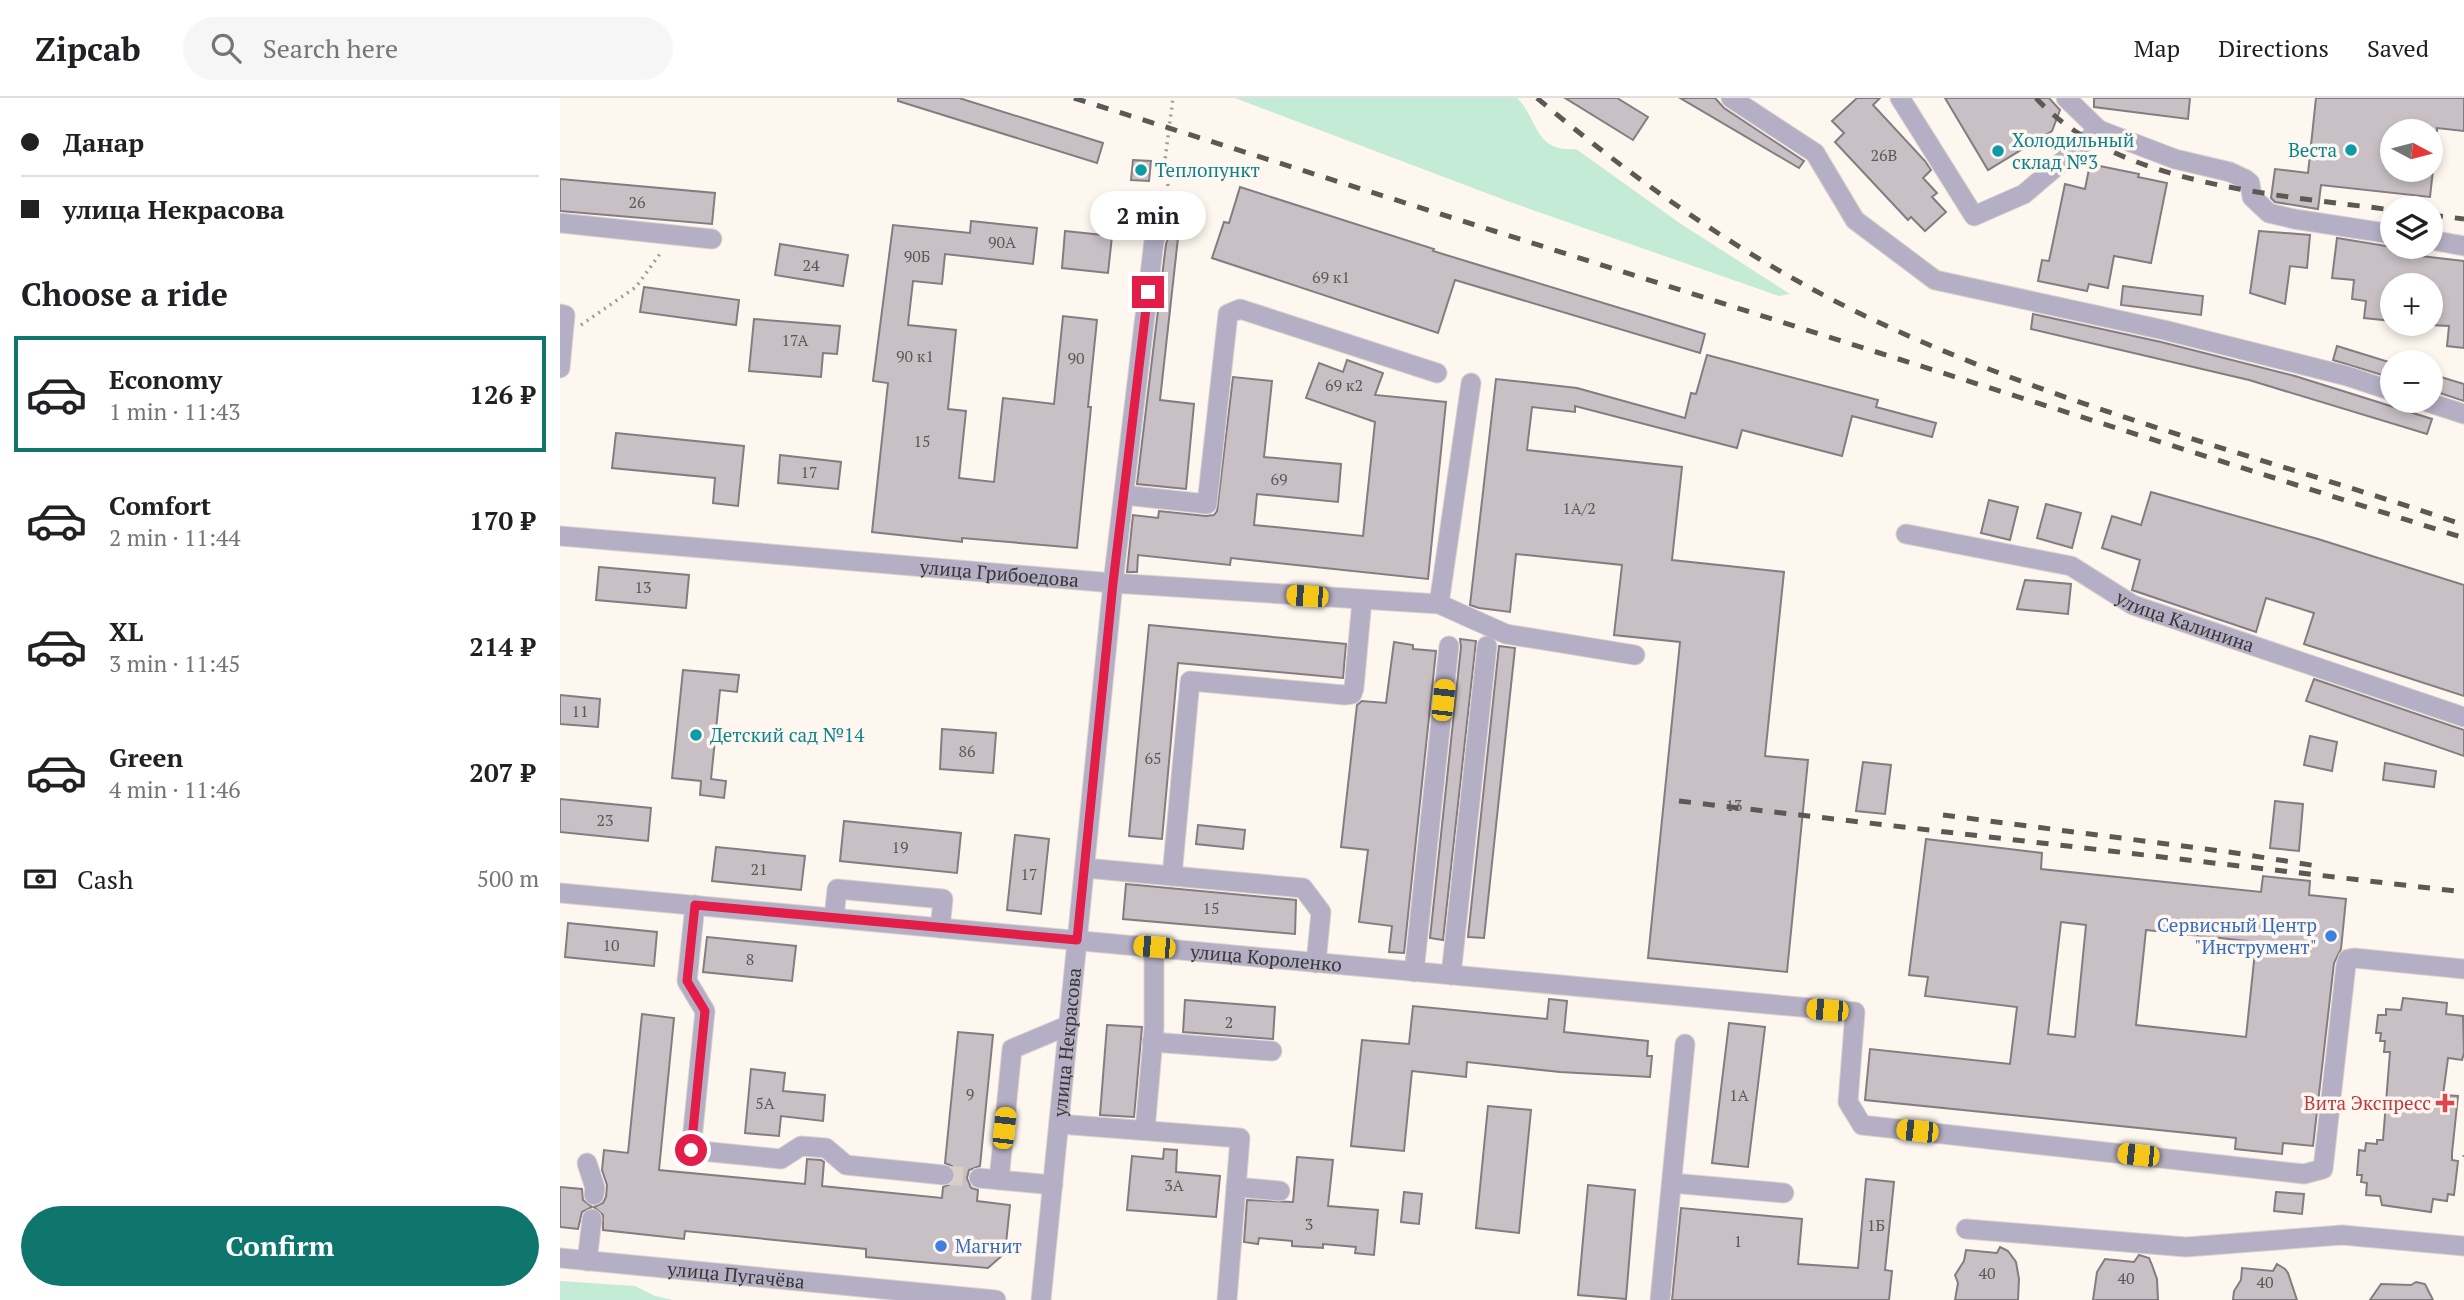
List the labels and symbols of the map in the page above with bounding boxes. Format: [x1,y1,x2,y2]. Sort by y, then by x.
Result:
north arrow [2380,119,2443,182]
place label: Холодильный склад №3 [2012,127,2134,174]
place label: Веста [2288,137,2337,162]
marker: Веста [2343,142,2359,158]
marker: Холодильный склад №3 [1990,143,2006,159]
house number: 26В [1871,144,1897,166]
place label: Теплопункт [1155,157,1260,182]
marker: Теплопункт [1133,162,1149,178]
callout: 2 min [1090,190,1206,240]
house number: 26 [628,191,646,213]
house number: 90А [988,231,1016,253]
house number: 90Б [904,245,930,267]
house number: 24 [802,254,820,276]
house number: 69 к1 [1312,266,1350,288]
route end [1132,276,1164,308]
house number: 17А [782,329,808,351]
house number: 90 к1 [896,345,934,367]
house number: 90 [1067,347,1085,369]
house number: 69 к2 [1325,374,1363,396]
house number: 15 [913,430,931,452]
house number: 17 [800,461,818,483]
house number: 69 [1270,468,1288,490]
house number: 1А/2 [1562,497,1596,519]
street label: улица Грибоедова [918,554,1080,592]
house number: 13 [634,576,652,598]
car [1286,584,1329,608]
street label: улица Калинина [2110,584,2258,657]
car [1431,678,1456,722]
house number: 11 [571,700,589,722]
place label: Детский сад №14 [710,722,865,747]
marker: Детский сад №14 [688,727,704,743]
house number: 86 [958,740,976,762]
house number: 65 [1144,747,1162,769]
house number: 13 [1725,794,1743,816]
house number: 23 [596,809,614,831]
house number: 19 [891,836,909,858]
house number: 21 [750,858,768,880]
house number: 17 [1020,863,1038,885]
house number: 15 [1202,897,1220,919]
place label: Сервисный Центр "Инструмент" [2157,912,2317,959]
marker: Сервисный Центр "Инструмент" [2323,928,2339,944]
house number: 10 [602,934,620,956]
car [1133,935,1176,959]
street label: улица Короленко [1188,938,1343,977]
house number: 8 [746,948,754,970]
street label: улица Некрасова [1046,966,1086,1119]
car [1806,998,1849,1022]
house number: 2 [1225,1011,1233,1033]
house number: 9 [966,1083,974,1105]
house number: 1А [1729,1084,1749,1106]
place label: Вита Экспресс [2304,1090,2431,1115]
house number: 5А [755,1092,775,1114]
marker: Вита Экспресс [2437,1095,2453,1111]
car [992,1106,1017,1150]
car [1896,1118,1939,1144]
route start [675,1134,707,1166]
car [2117,1142,2160,1168]
house number: 3А [1164,1174,1184,1196]
house number: 3 [1305,1213,1313,1235]
house number: 1Б [1867,1214,1885,1236]
house number: 1 [1734,1230,1742,1252]
place label: Магнит [955,1233,1022,1258]
marker: Магнит [933,1238,949,1254]
street label: улица Пугачёва [665,1255,806,1294]
house number: 40 [1978,1262,1996,1284]
house number: 40 [2117,1267,2135,1289]
house number: 40 [2256,1271,2274,1293]

